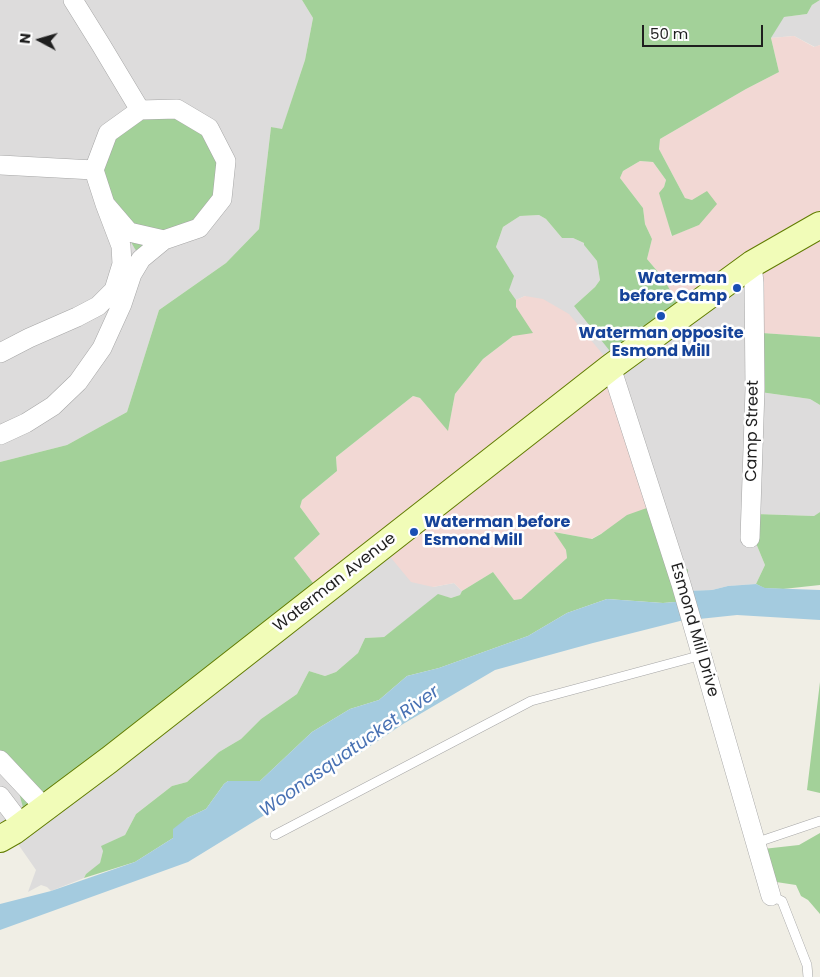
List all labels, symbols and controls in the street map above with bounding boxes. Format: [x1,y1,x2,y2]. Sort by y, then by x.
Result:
north arrow [15,15,65,65]
scale bar [645,15,766,47]
text: 50 m [650,23,688,44]
text: N [15,32,36,45]
place label: Waterman before Camp [619,269,727,307]
marker: Waterman before Camp [731,282,743,294]
marker: Waterman opposite Esmond Mill [655,310,667,322]
place label: Waterman opposite Esmond Mill [579,324,743,362]
street label: Camp Street [743,380,763,482]
place label: Waterman before Esmond Mill [424,513,570,551]
marker: Waterman before Esmond Mill [408,526,420,538]
street label: Waterman Avenue [270,529,400,637]
street label: Esmond Mill Drive [666,561,722,699]
water label: Woonasquatucket River [256,682,444,822]

